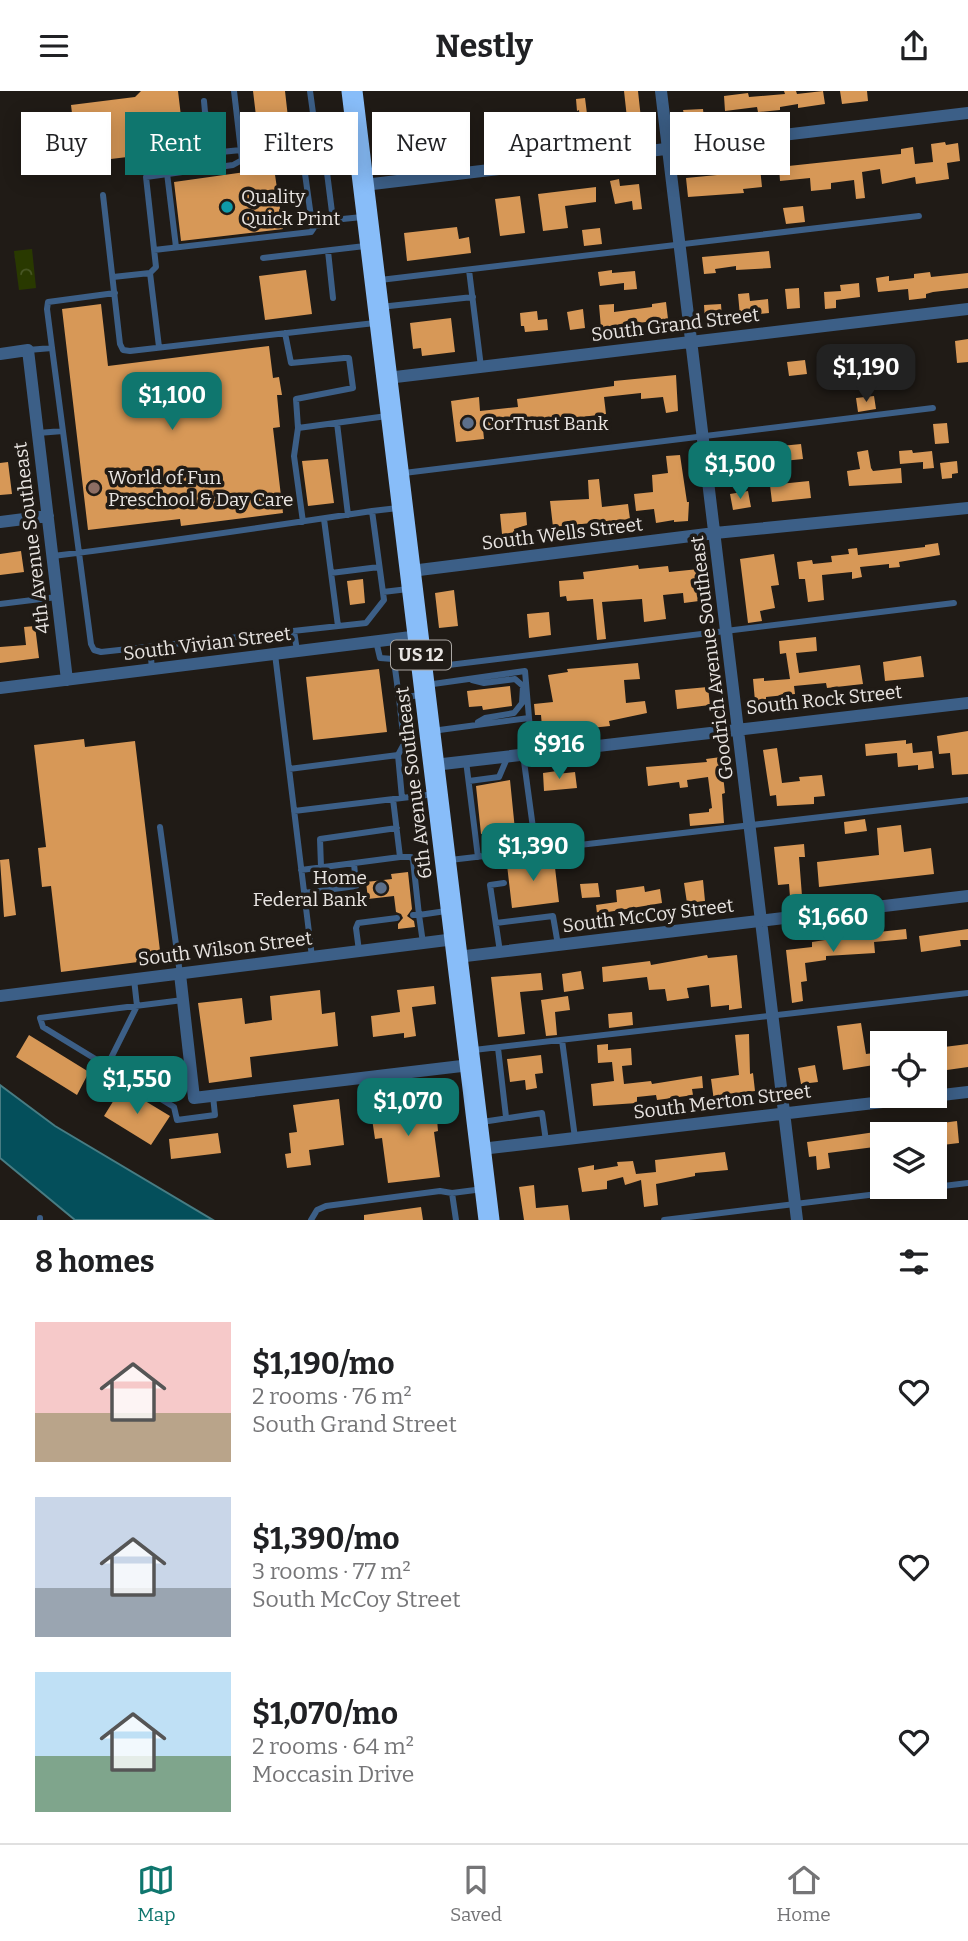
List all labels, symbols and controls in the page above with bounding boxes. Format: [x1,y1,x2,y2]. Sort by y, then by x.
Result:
icon: menu [35,27,73,65]
text: Nestly [435,27,533,65]
icon: share [895,27,933,65]
chip: Buy [21,112,111,175]
chip: Rent [125,112,226,175]
chip: Filters [240,112,358,175]
chip: New [372,112,470,175]
chip: Apartment [484,112,656,175]
chip: House [670,112,790,175]
place label: Quality Quick Print [241,185,341,230]
marker: Quality Quick Print [219,199,235,215]
street label: South Grand Street [590,303,761,346]
pin: $1,190 [809,345,923,404]
text: $1,190 [832,353,900,381]
pin: $1,100 [115,373,229,432]
text: $1,100 [138,381,206,409]
place label: CorTrust Bank [482,412,609,435]
marker: CorTrust Bank [460,415,476,431]
street label: 4th Avenue Southeast [8,441,55,635]
pin: $1,500 [683,441,797,501]
text: $1,500 [704,450,776,478]
place label: World of Fun Preschool & Day Care [108,466,293,511]
marker: World of Fun Preschool & Day Care [86,480,102,496]
street label: South Wells Street [480,512,644,555]
street label: Goodrich Avenue Southeast [685,535,738,781]
street label: South Vivian Street [122,622,292,665]
road number: US 12 [391,641,451,669]
street label: South Rock Street [745,680,903,719]
street label: 6th Avenue Southeast [390,686,437,880]
pin: $916 [518,721,600,781]
text: $916 [533,730,585,758]
pin: $1,390 [476,823,590,883]
text: $1,390 [498,832,569,860]
place label: Home Federal Bank [253,866,367,911]
marker: Home Federal Bank [373,880,389,896]
street label: South McCoy Street [561,894,735,937]
pin: $1,660 [776,895,890,954]
text: $1,660 [798,903,868,931]
street label: South Wilson Street [137,926,314,971]
map controls [870,1031,947,1199]
button: locate [870,1031,947,1108]
pin: $1,550 [80,1056,194,1116]
text: $1,550 [102,1065,172,1093]
pin: $1,070 [351,1079,465,1138]
street label: South Merton Street [632,1079,812,1124]
text: $1,070 [373,1087,443,1115]
button: layers [870,1122,947,1199]
icon: filters [895,1243,933,1281]
text: 8 homes [35,1244,155,1280]
text: $1,190/mo [252,1346,395,1382]
icon: home [91,1350,175,1434]
icon: heart [895,1373,933,1411]
text: 2 rooms · 76 m² [252,1382,412,1410]
text: South Grand Street [252,1410,457,1438]
text: $1,390/mo [252,1521,400,1557]
icon: home [91,1525,175,1609]
icon: heart [895,1548,933,1586]
text: 3 rooms · 77 m² [252,1557,411,1585]
text: South McCoy Street [252,1585,461,1613]
text: $1,070/mo [252,1696,398,1732]
icon: home [91,1700,175,1784]
icon: heart [895,1723,933,1761]
text: 2 rooms · 64 m² [252,1732,414,1760]
text: Moccasin Drive [252,1760,414,1788]
tab: Map [137,1861,176,1926]
tab: Saved [450,1861,502,1926]
tab: Home [777,1861,831,1926]

